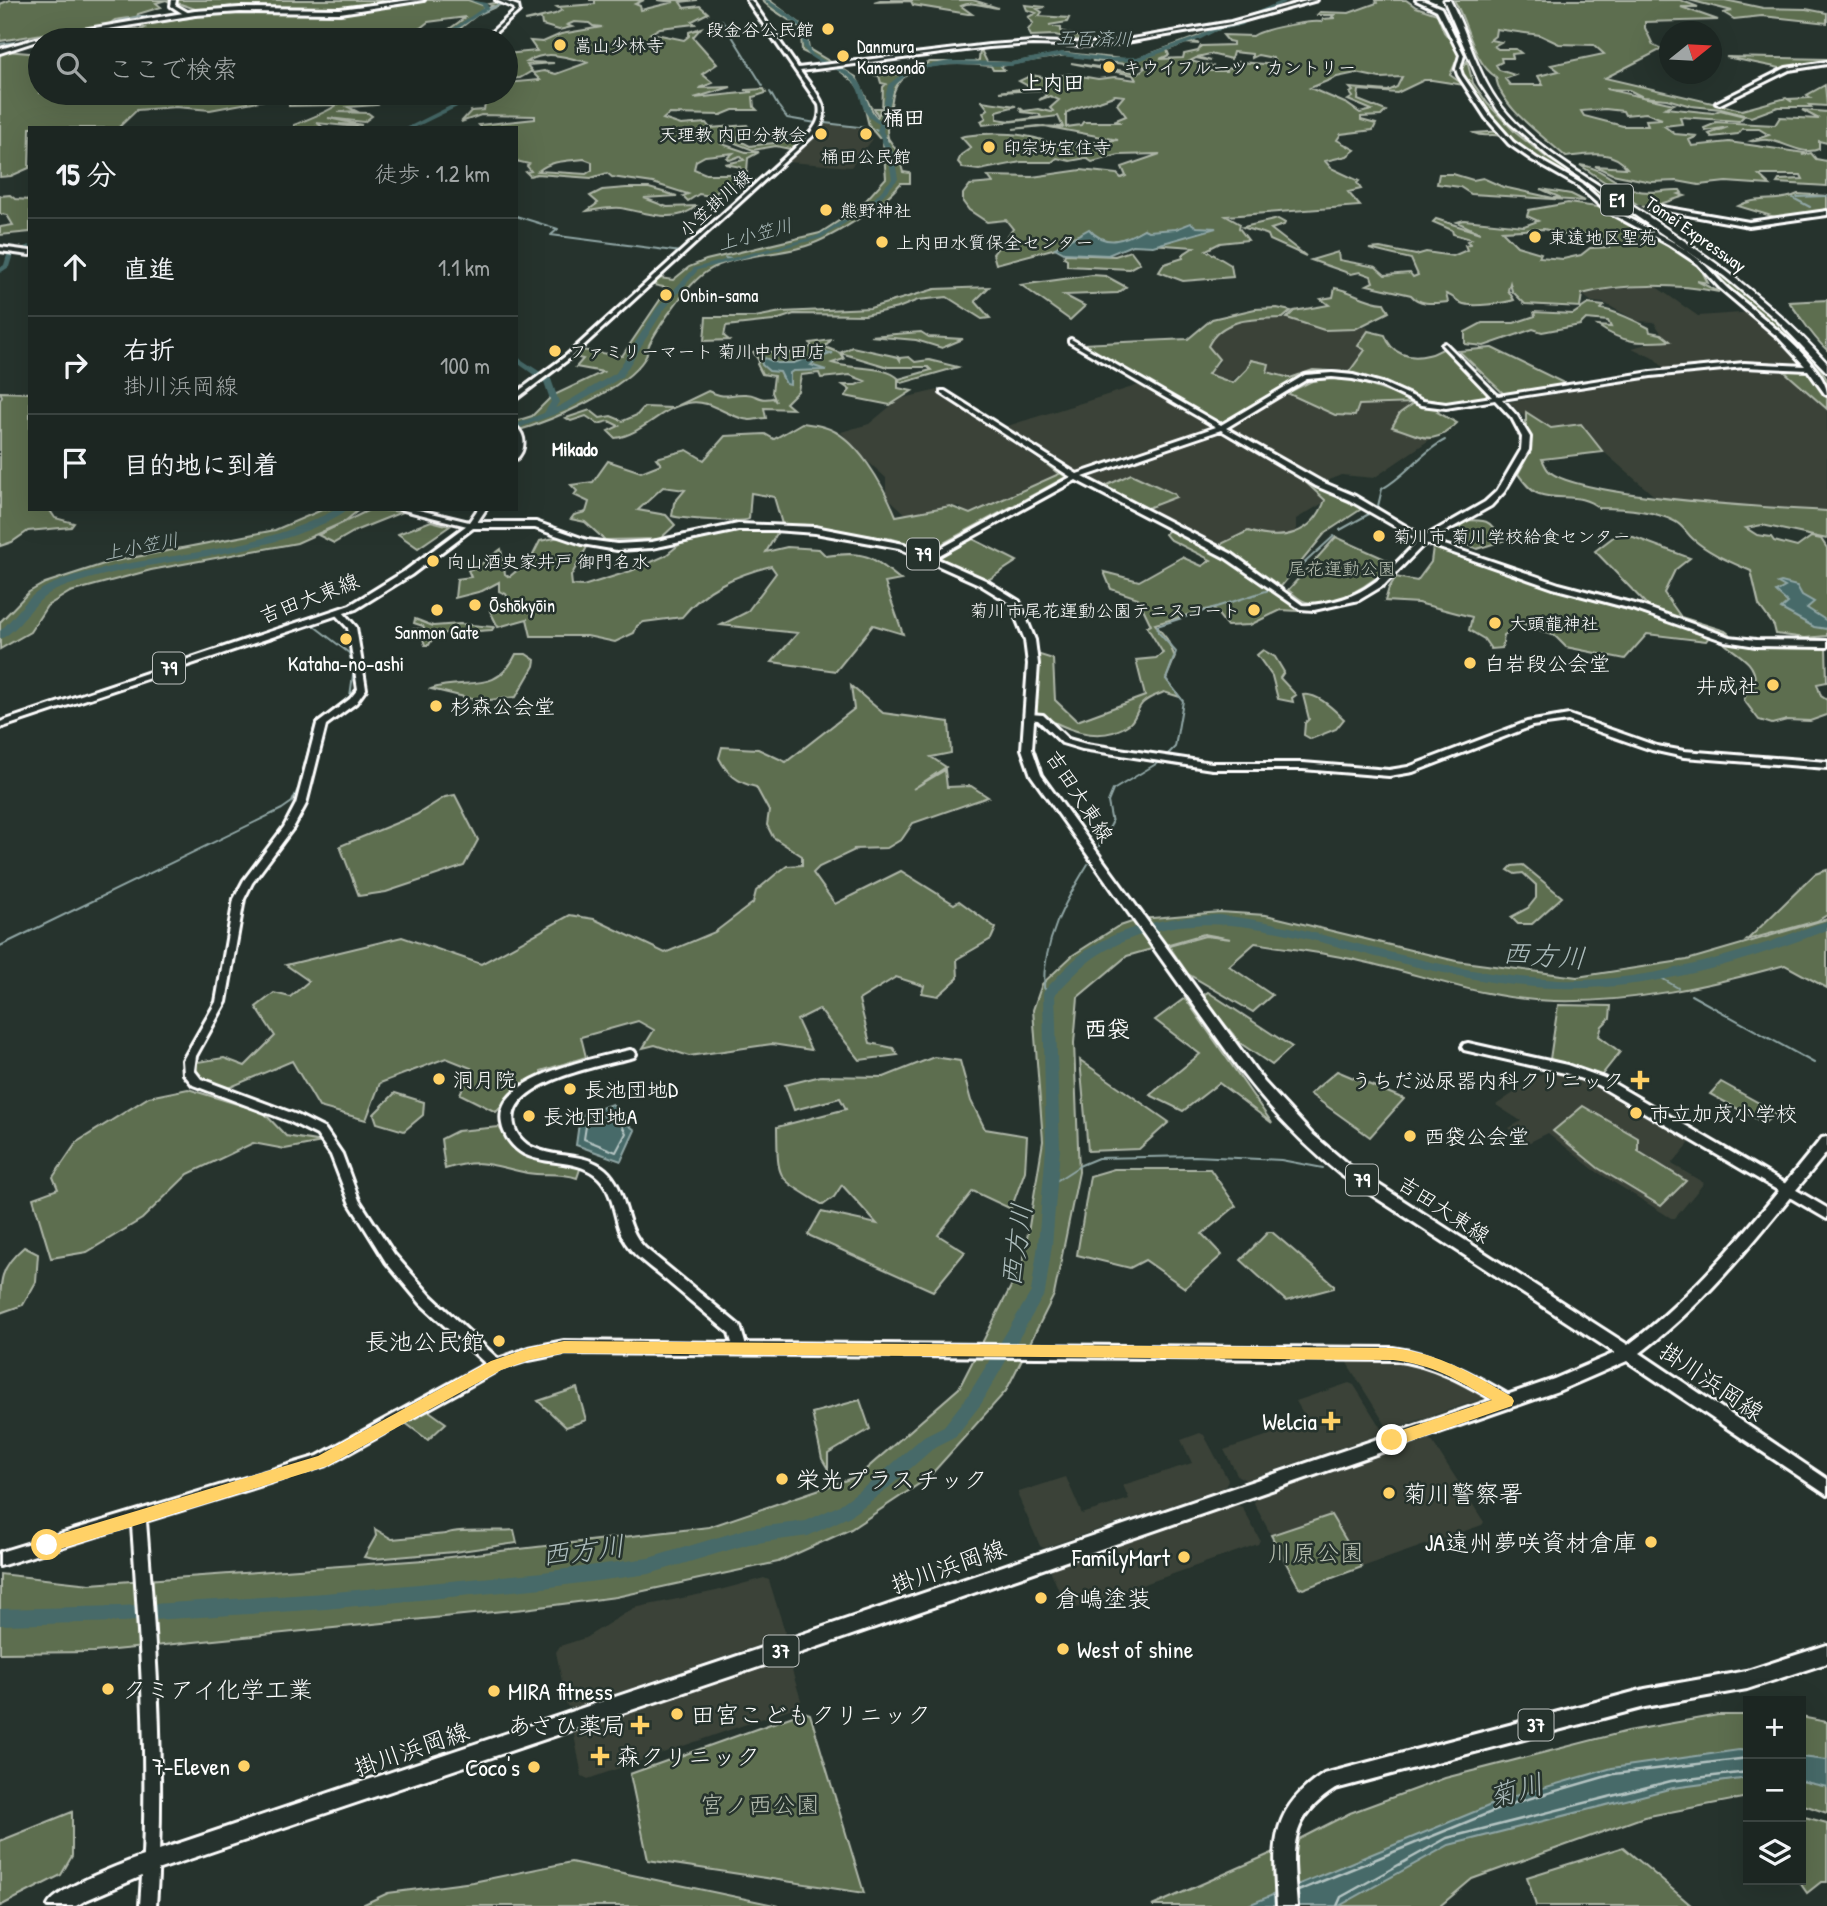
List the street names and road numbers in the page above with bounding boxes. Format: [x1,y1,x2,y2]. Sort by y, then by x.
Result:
street label: 小笠掛川線 [673,164,757,242]
road number: E1 [1601,184,1633,216]
street label: Tomei Expressway [1641,190,1752,278]
road number: 79 [907,538,939,569]
street label: 吉田大東線 [255,566,363,630]
road number: 79 [153,652,185,684]
street label: 吉田大東線 [1039,744,1121,848]
road number: 79 [1346,1164,1378,1196]
street label: 吉田大東線 [1392,1168,1496,1250]
street label: 掛川浜岡線 [1653,1334,1771,1428]
street label: 掛川浜岡線 [886,1531,1010,1601]
road number: 37 [764,1636,798,1666]
road number: 37 [1518,1709,1554,1740]
street label: 掛川浜岡線 [349,1714,473,1784]

